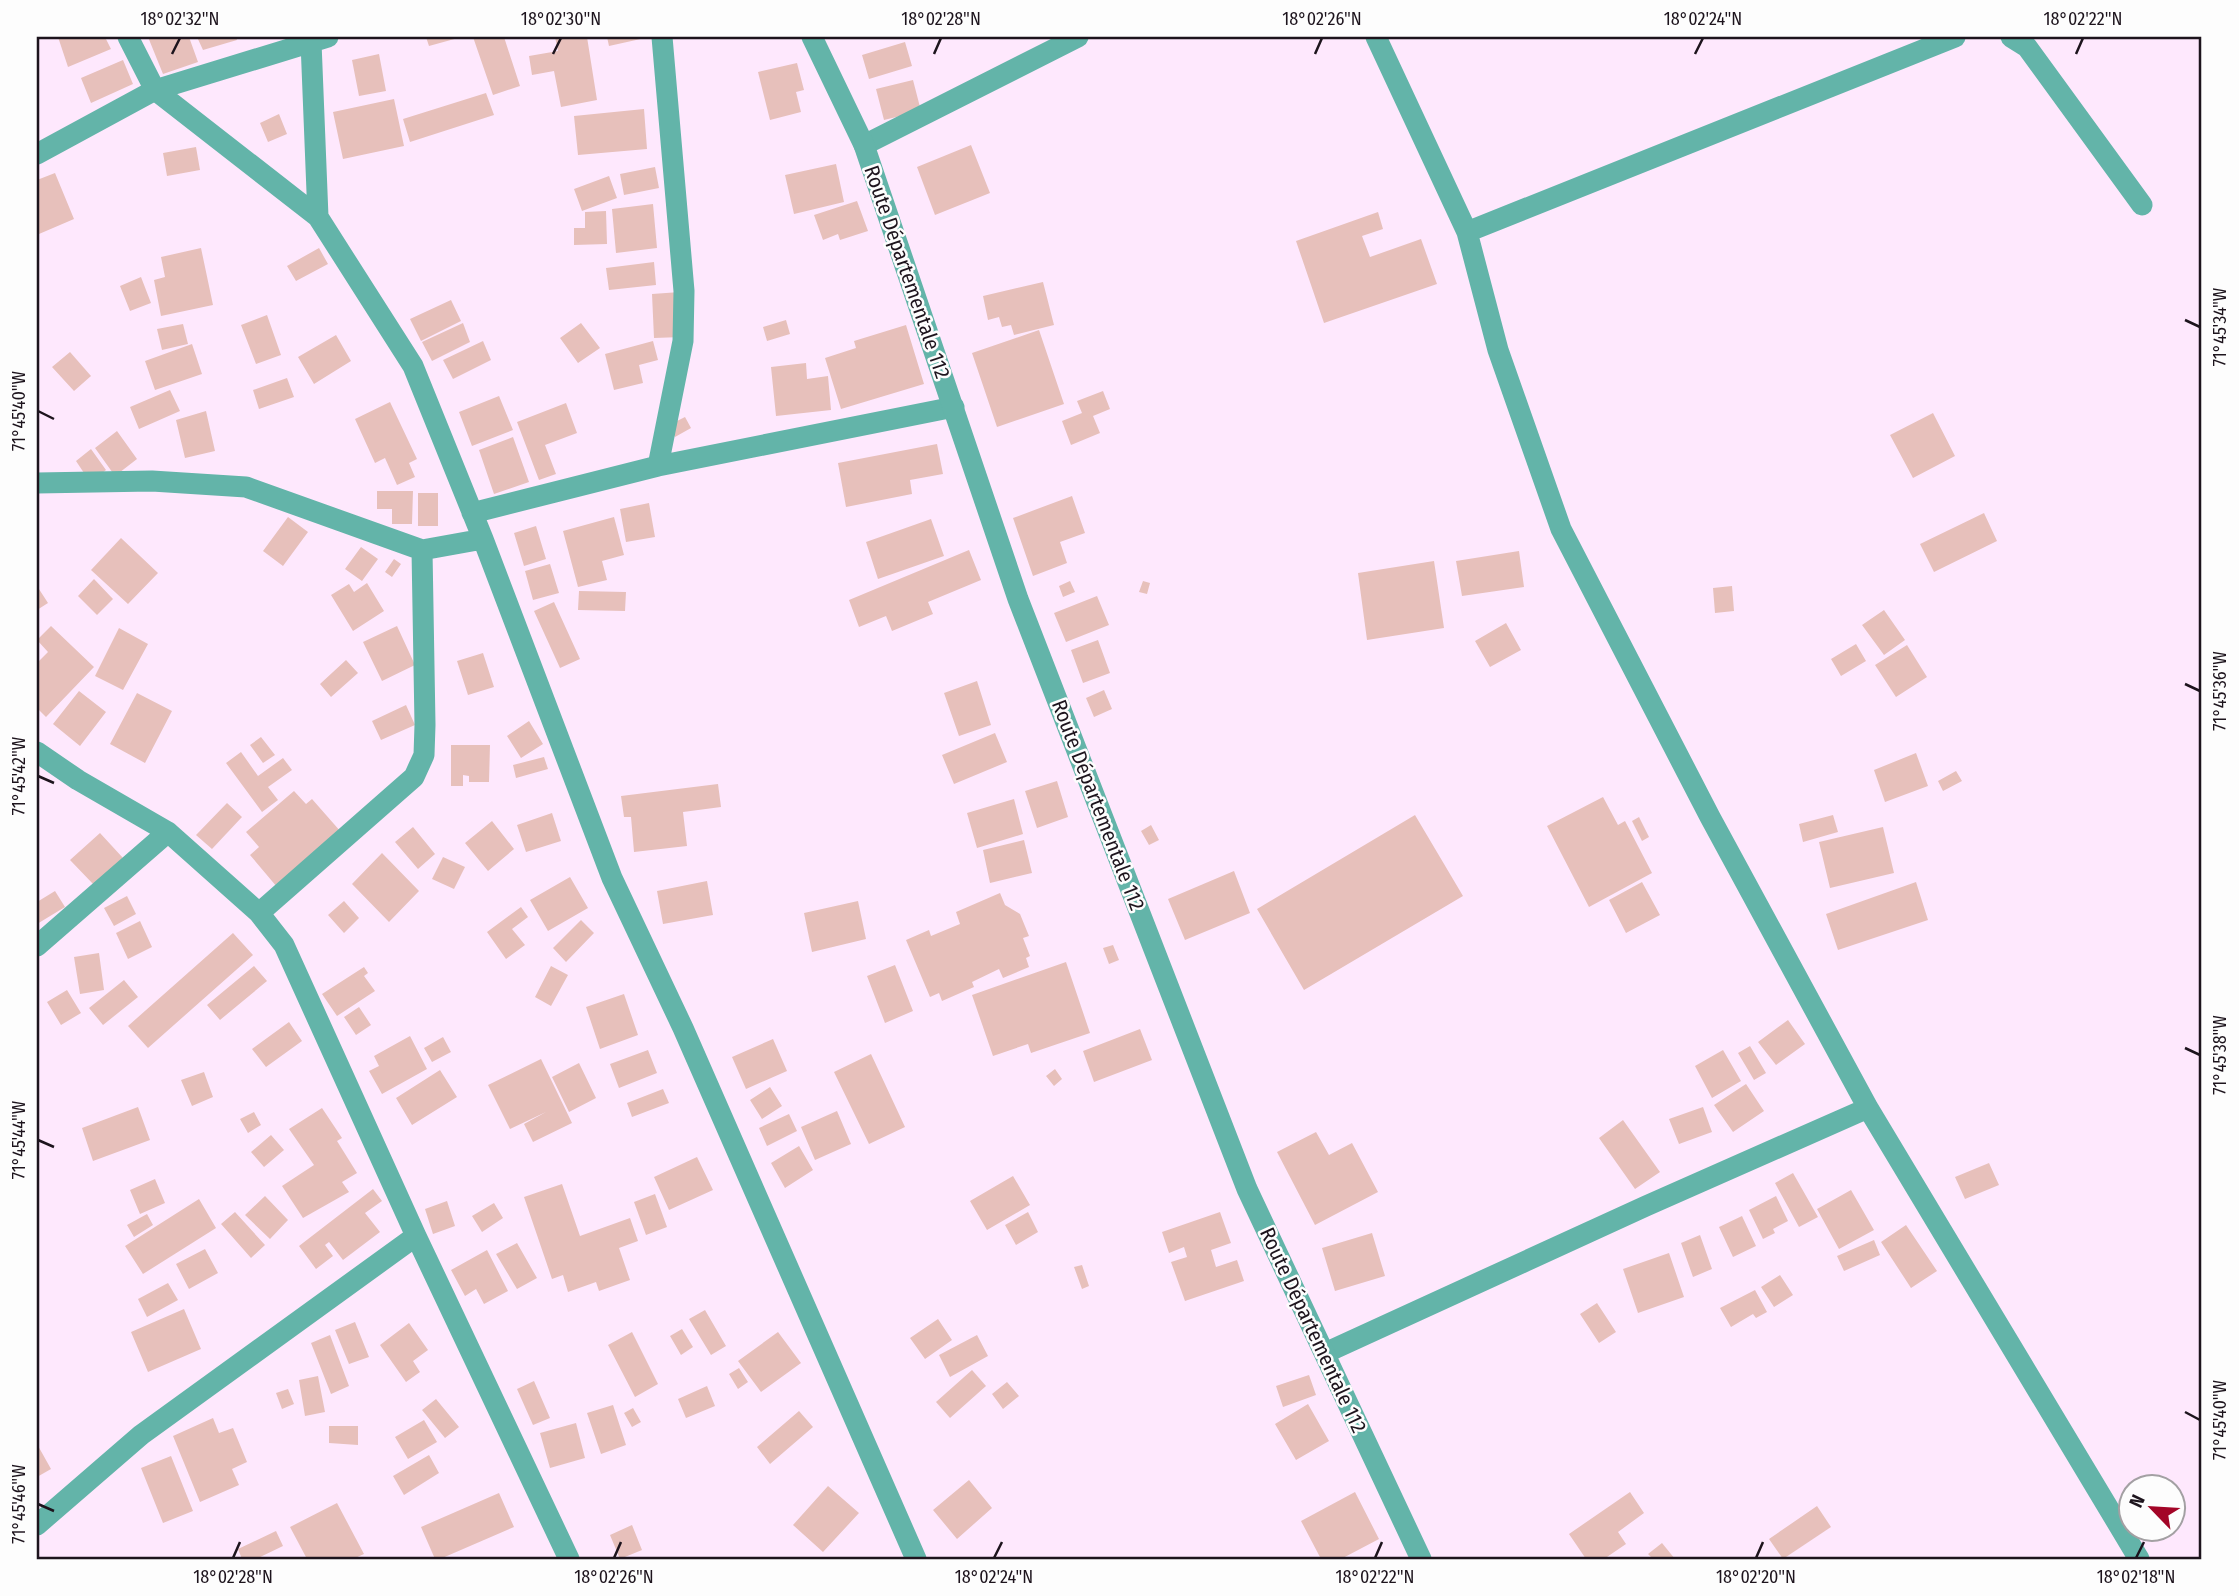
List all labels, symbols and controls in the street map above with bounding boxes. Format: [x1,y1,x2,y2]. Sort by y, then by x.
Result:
text: 18°02'32"N [141,8,219,30]
text: 18°02'30"N [521,8,601,30]
text: 18°02'28"N [901,8,981,30]
text: 18°02'26"N [1282,8,1362,30]
text: 18°02'24"N [1664,8,1742,30]
text: 18°02'22"N [2044,8,2122,30]
street label: Route Départementale 112 [858,162,956,382]
text: 71°45'34"W [2209,287,2231,366]
text: 71°45'40"W [8,371,30,451]
text: 71°45'36"W [2209,651,2231,731]
street label: Route Départementale 112 [1046,696,1150,914]
text: 71°45'42"W [8,736,30,815]
text: 71°45'38"W [2209,1015,2231,1095]
text: 71°45'44"W [8,1100,30,1179]
street label: Route Départementale 112 [1254,1223,1372,1437]
text: 71°45'40"W [2209,1380,2231,1460]
text: 71°45'46"W [8,1464,30,1544]
north arrow [2116,1474,2186,1544]
text: N [2124,1491,2150,1511]
text: 18°02'28"N [193,1566,273,1588]
text: 18°02'26"N [574,1566,654,1588]
text: 18°02'24"N [955,1566,1033,1588]
text: 18°02'22"N [1336,1566,1414,1588]
text: 18°02'20"N [1716,1566,1796,1588]
text: 18°02'18"N [2097,1566,2175,1588]

